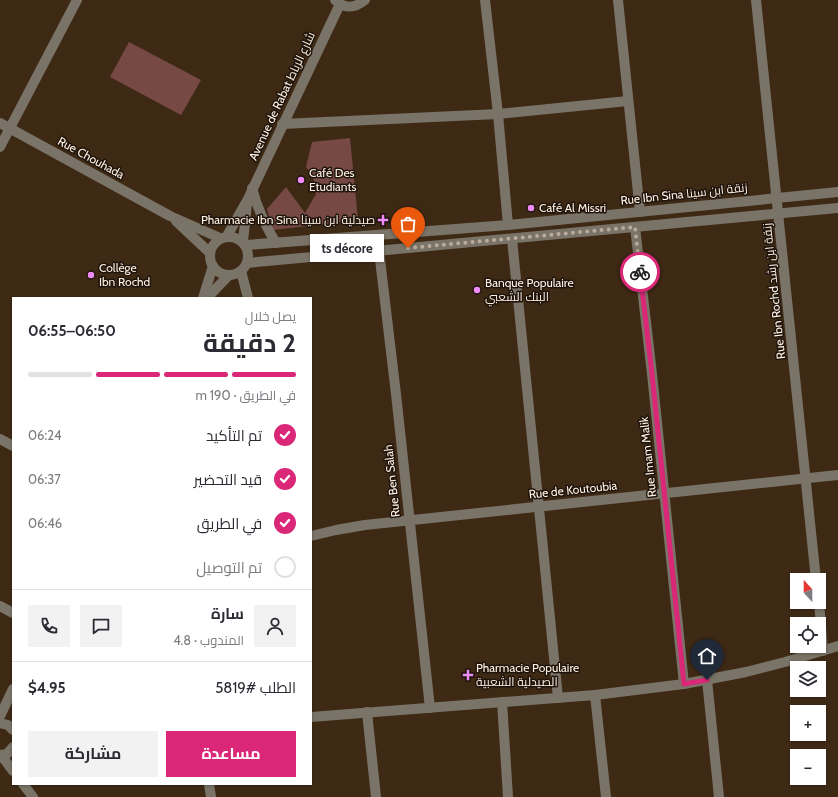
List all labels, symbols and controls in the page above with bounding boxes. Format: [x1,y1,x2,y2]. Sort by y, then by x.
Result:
street label: Avenue de Rabat شارع الرباط [245,29,319,163]
street label: Rue Chouhada [55,133,127,182]
place label: Café Des Etudiants [309,165,356,194]
marker: Café Des Etudiants [296,175,306,185]
street label: Rue Ibn Sina زنقة ابن سينا [620,179,748,208]
place label: Café Al Missri [539,200,606,215]
marker: Café Al Missri [526,203,536,213]
pin [391,207,425,248]
place label: Pharmacie Ibn Sina صيدلية ابن سينا [201,212,375,227]
icon: bag [397,213,419,235]
marker: Pharmacie Ibn Sina صيدلية ابن سينا [378,215,388,225]
street label: Rue Ibn Rochd زنقة ابن رشد [759,222,788,360]
callout: ts décore [310,234,384,262]
text: ts décore [321,240,373,256]
courier [620,252,660,292]
place label: Collège Ibn Rochd [99,260,150,289]
icon: bike [629,261,651,283]
marker: Collège Ibn Rochd [86,270,96,280]
place label: Banque Populaire البنك الشعبي [485,275,574,307]
marker: Banque Populaire البنك الشعبي [472,285,482,295]
text: يصل خلال [245,308,296,324]
text: 06:50–06:55 [28,322,116,340]
text: 2 دقيقة [203,327,296,359]
text: في الطريق · 190 m [195,387,296,403]
street label: Rue Imam Malik [636,415,659,498]
icon: check [274,424,296,446]
text: 06:24 [28,427,62,443]
text: تم التأكيد [206,427,262,445]
street label: Rue Ben Salah [380,444,403,518]
icon: check [274,468,296,490]
text: 06:37 [28,471,61,487]
text: قيد التحضير [194,471,262,489]
street label: Rue de Koutoubia [528,477,618,502]
icon: check [274,512,296,534]
text: 06:46 [28,515,62,531]
text: في الطريق [197,515,262,533]
text: تم التوصيل [196,559,262,577]
north arrow [790,573,826,609]
map controls [790,573,826,785]
button: phone [28,605,70,647]
button: chat [80,605,122,647]
text: سارة [211,605,244,623]
button: person [254,605,296,647]
button: locate [790,617,826,653]
text: المندوب · 4.8 [173,632,244,648]
pin [690,639,724,680]
icon: home [696,645,718,667]
place label: Pharmacie Populaire الصيدلية الشعبية [476,660,579,689]
button: layers [790,661,826,697]
marker: Pharmacie Populaire الصيدلية الشعبية [463,670,473,680]
text: $4.95 [28,679,66,697]
text: الطلب #5819 [215,679,296,697]
button: + [790,705,826,741]
button: مشاركة [28,731,158,777]
button: مساعدة [166,731,296,777]
button: − [790,749,826,785]

